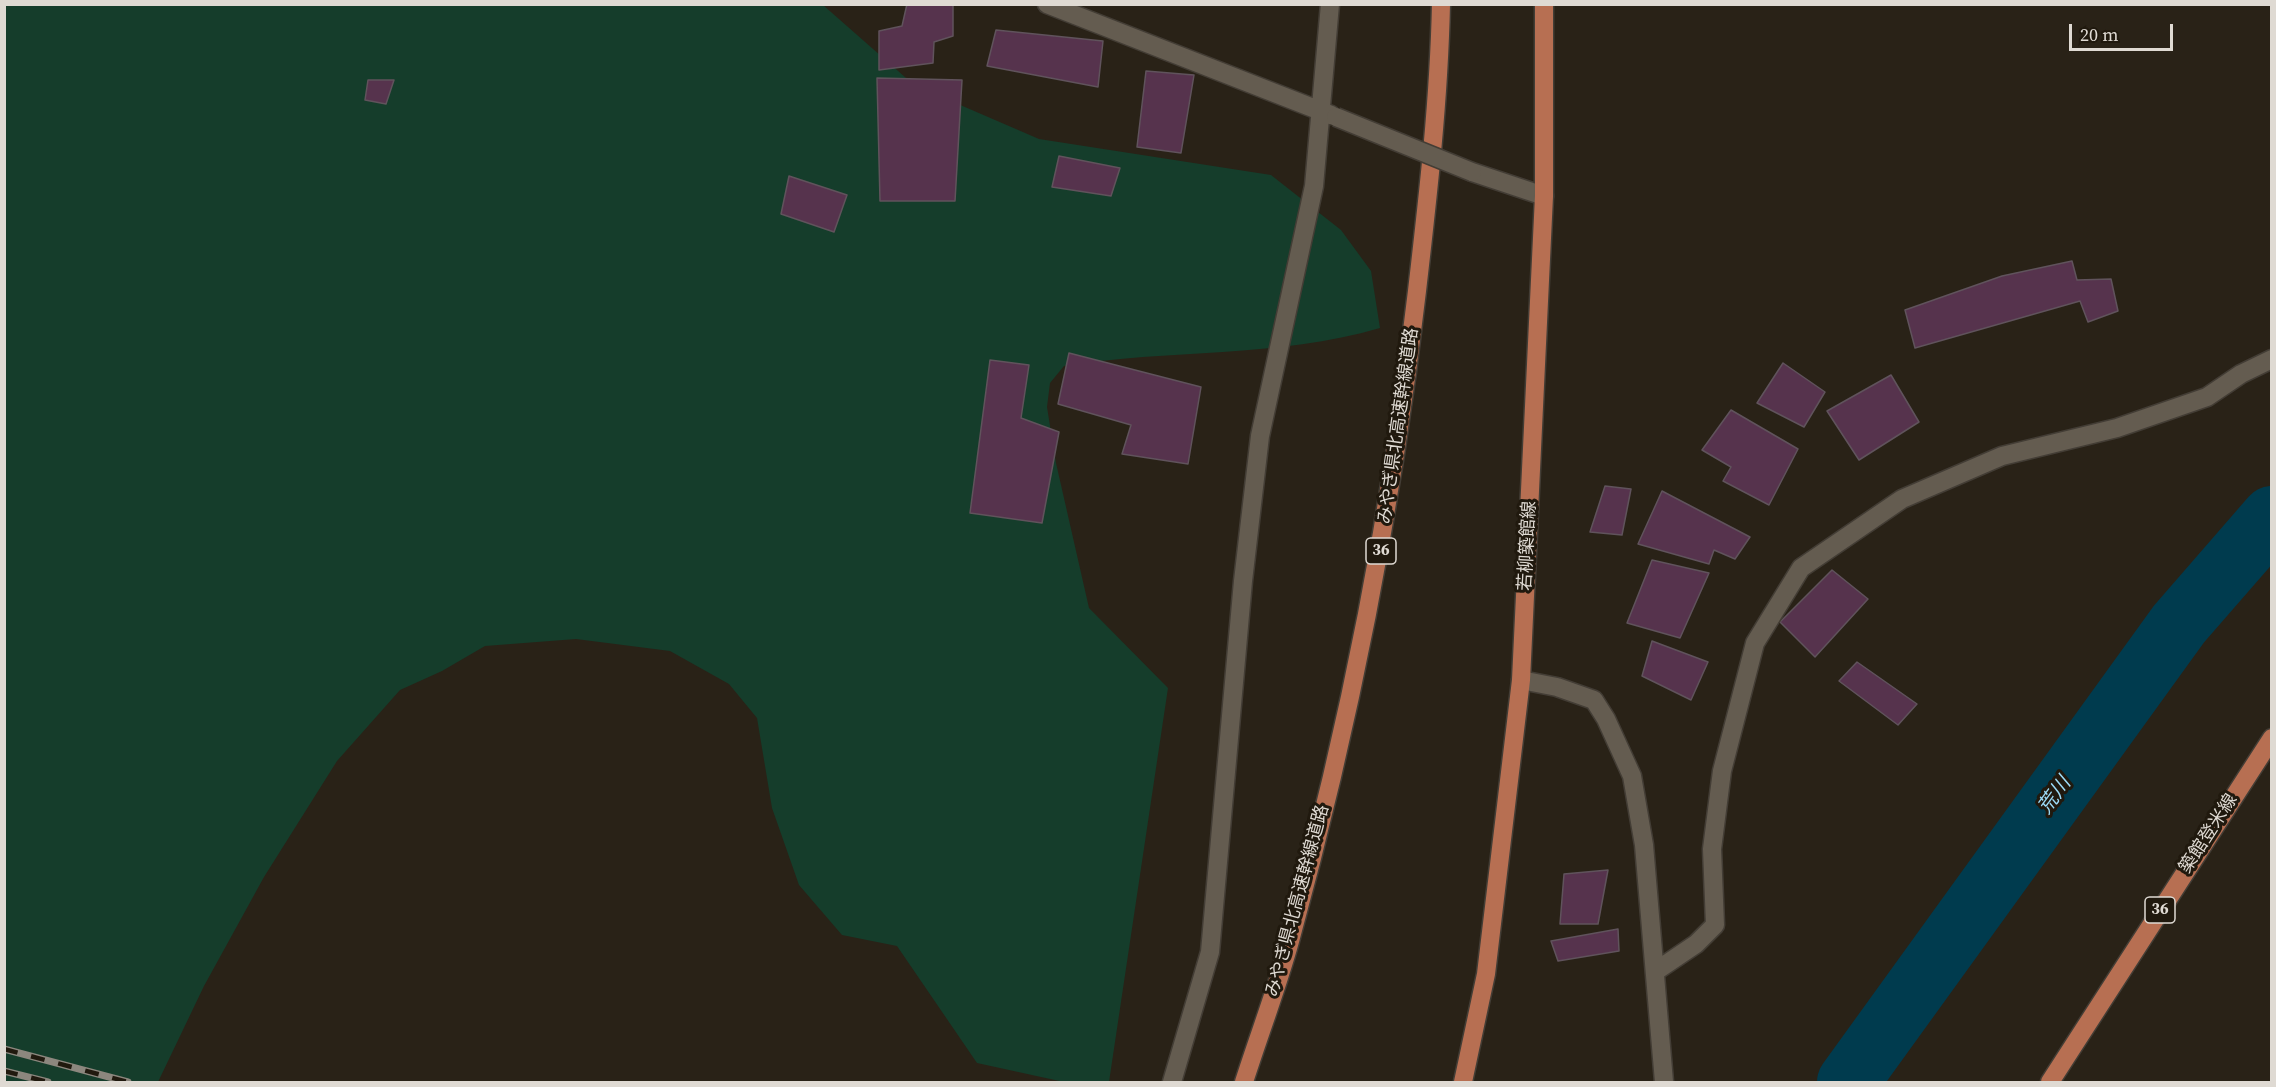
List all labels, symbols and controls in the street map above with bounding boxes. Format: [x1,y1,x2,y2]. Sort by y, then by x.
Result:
scale bar [2072,12,2176,50]
text: 20 m [2080,22,2118,47]
street label: みやぎ県北高速幹線道路 [1375,326,1423,526]
street label: 若柳築館線 [1515,500,1541,592]
road number: 36 [1366,538,1396,564]
water label: 荒川 [2034,773,2076,819]
street label: 築館登米線 [2175,790,2243,878]
street label: みやぎ県北高速幹線道路 [1262,803,1334,999]
road number: 36 [2145,897,2175,923]

